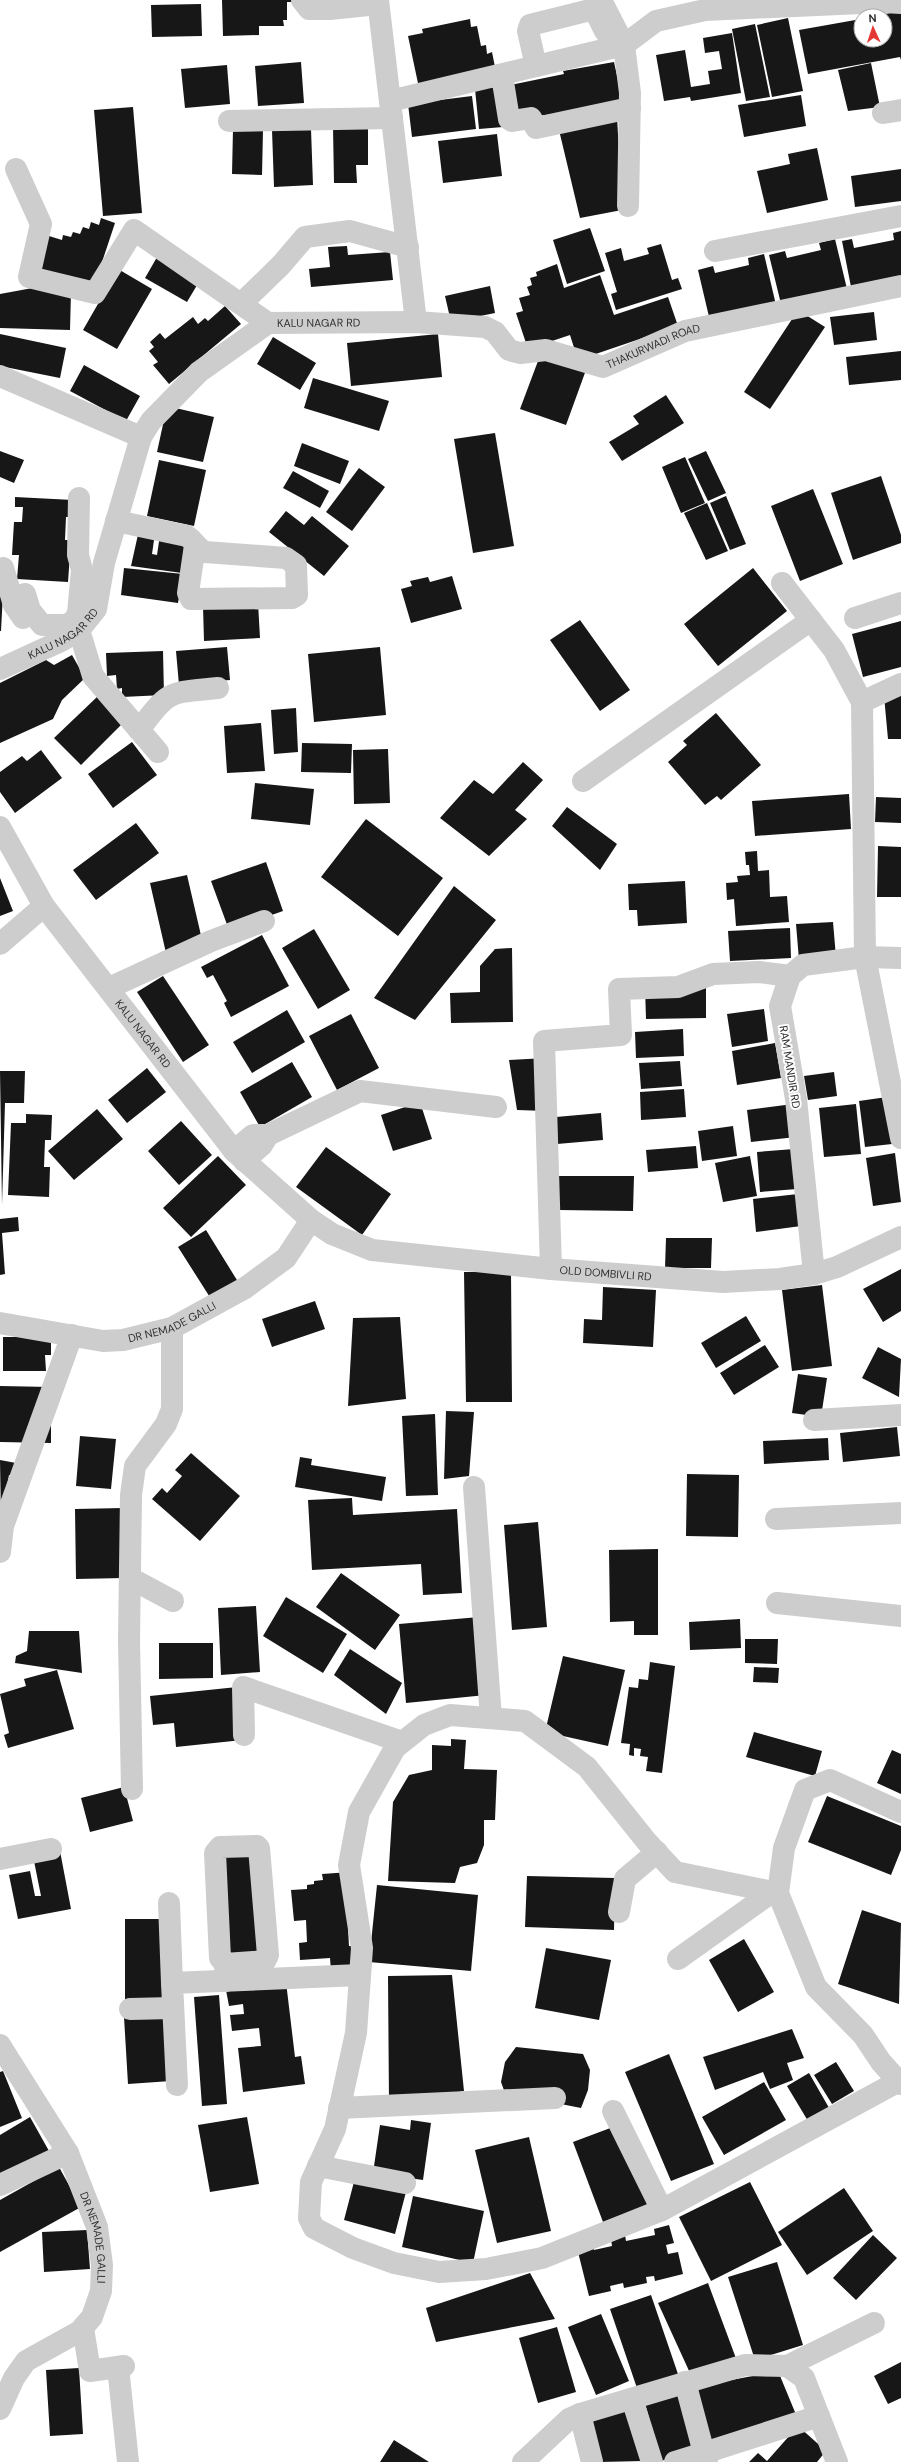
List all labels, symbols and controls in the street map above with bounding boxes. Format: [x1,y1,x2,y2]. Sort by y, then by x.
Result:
north arrow [853,8,893,48]
text: N [868,11,877,25]
street label: KALU NAGAR RD [277,315,361,330]
street label: THAKURWADI ROAD [604,321,702,372]
street label: KALU NAGAR RD [26,605,101,662]
street label: KALU NAGAR RD [112,997,174,1071]
street label: RAM MANDIR RD [777,1024,804,1110]
street label: OLD DOMBIVLI RD [559,1263,653,1284]
street label: DR NEMADE GALLI [127,1298,218,1346]
street label: DR NEMADE GALLI [77,2190,109,2284]

